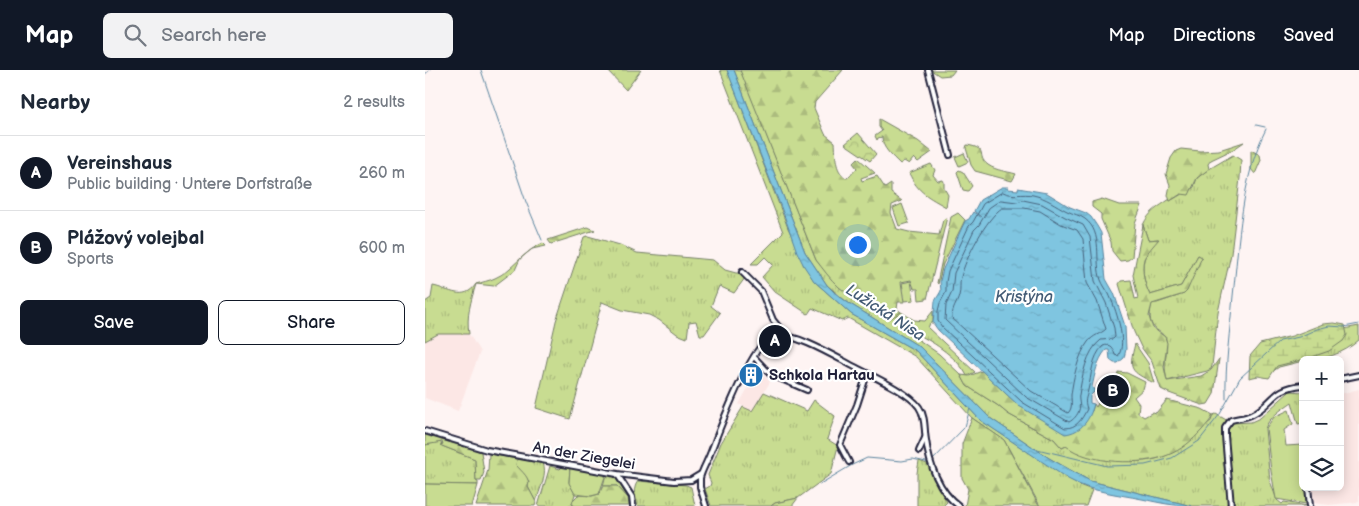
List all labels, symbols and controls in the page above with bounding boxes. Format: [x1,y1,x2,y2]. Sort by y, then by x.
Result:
search box [103,13,453,58]
text: Map [25,21,73,50]
icon: search [121,21,149,49]
text: Search here [161,24,267,47]
text: Map [1109,25,1145,46]
text: Directions [1173,25,1255,46]
text: Saved [1283,25,1334,46]
text: Nearby [20,90,90,115]
text: 2 results [343,93,405,112]
text: Vereinshaus [67,152,172,175]
text: A [31,164,41,183]
text: 260 m [359,164,405,183]
text: Public building · Untere Dorfstraße [67,175,312,194]
text: Plážový volejbal [67,227,204,250]
your location [845,232,871,258]
text: B [30,239,42,258]
text: 600 m [359,239,405,258]
text: Sports [67,250,114,269]
water label: Lužická Nisa [842,280,928,346]
water label: Kristýna [995,288,1053,307]
button: Save [20,300,208,345]
button: Share [218,300,405,345]
pin: A [759,322,791,360]
map controls [1299,356,1344,491]
button: + [1299,356,1344,401]
building icon: Schkola Hartau [738,362,764,388]
place label: Schkola Hartau [769,366,875,385]
pin: B [1097,372,1129,410]
button: − [1299,401,1344,446]
street label: An der Ziegelei [531,438,637,474]
button: layers [1299,446,1344,491]

